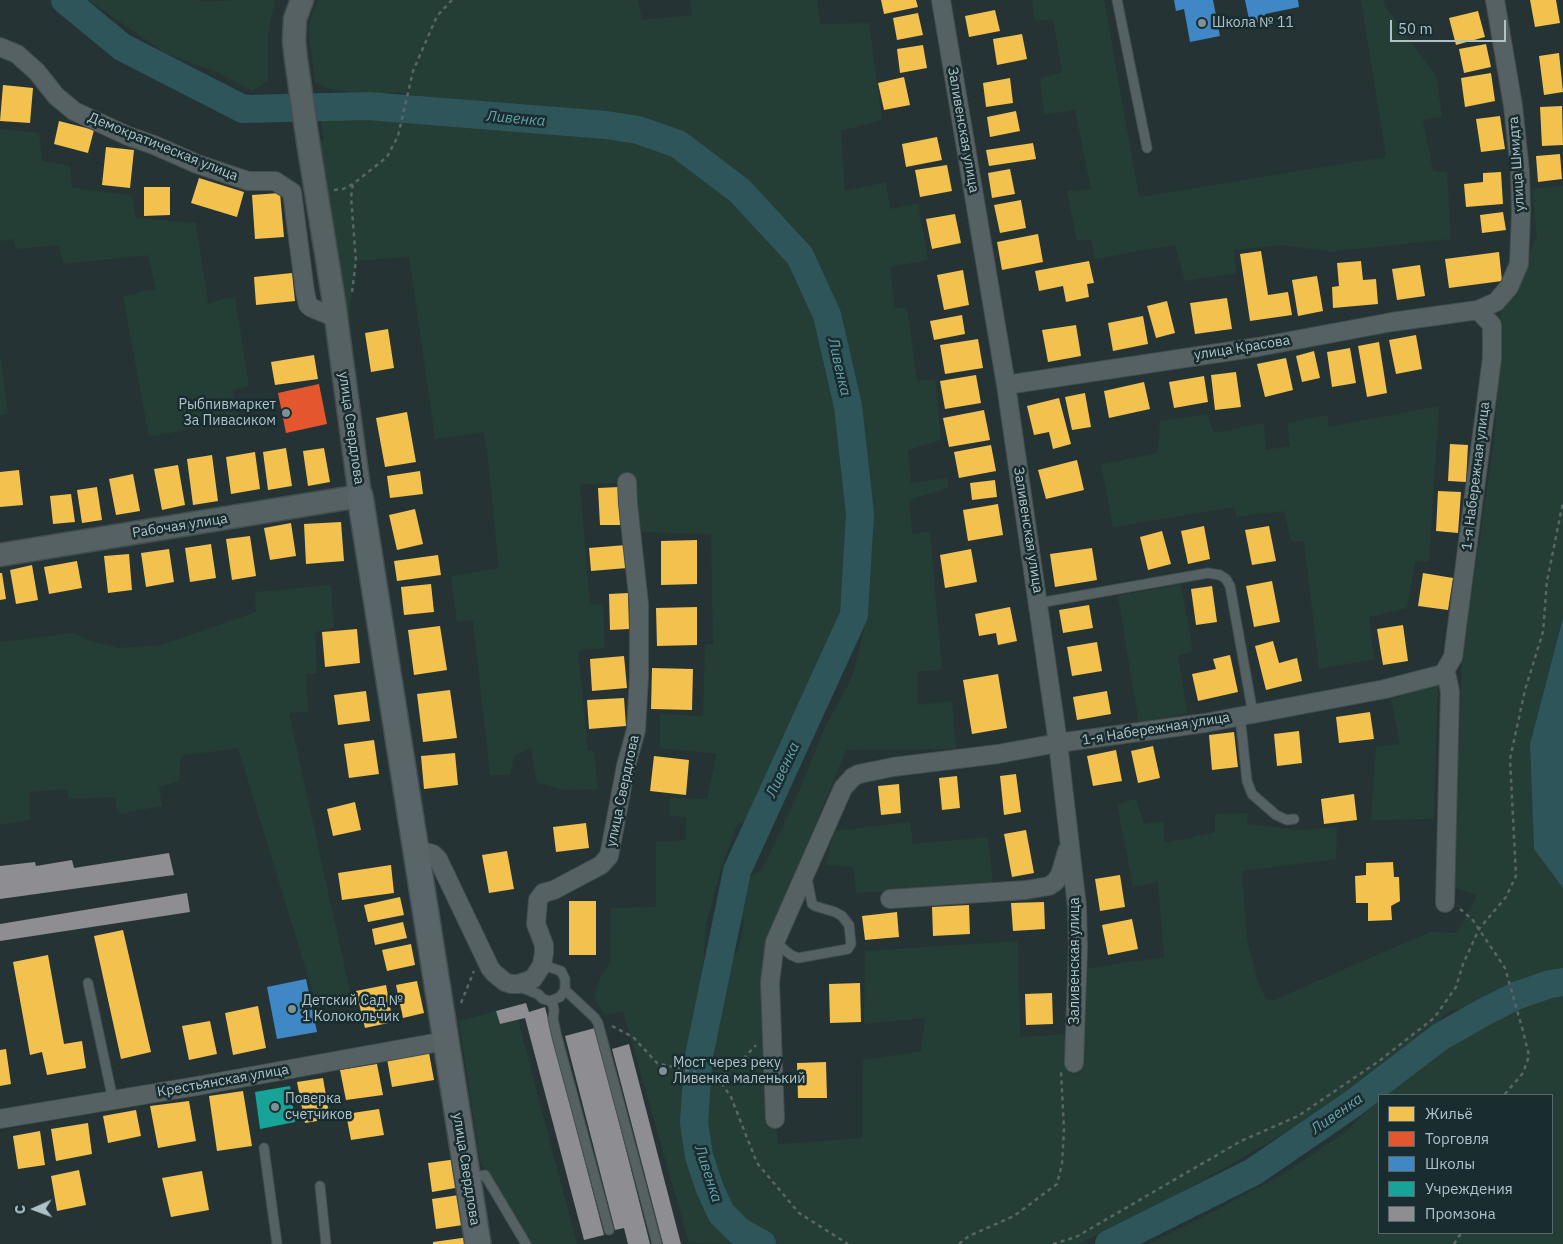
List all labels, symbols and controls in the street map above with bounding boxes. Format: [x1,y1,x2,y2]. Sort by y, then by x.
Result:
scale bar [1393,10,1509,42]
place label: Школа № 11 [1212,15,1294,31]
marker: Школа № 11 [1196,17,1208,29]
text: 50 m [1398,19,1433,38]
street label: Заливенская улица [944,66,982,194]
water label: Ливенка [486,107,546,131]
street label: Демократическая улица [86,109,240,185]
street label: улица Шмидта [1505,116,1529,212]
street label: улица Красова [1193,332,1291,364]
water label: Ливенка [824,336,854,398]
street label: улица Свердлова [335,370,367,486]
place label: Рыбпивмаркет За Пивасиком [178,397,276,430]
street label: 1-я Набережная улица [1459,401,1493,551]
marker: Рыбпивмаркет За Пивасиком [280,407,292,419]
street label: Заливенская улица [1010,466,1046,594]
street label: Рабочая улица [131,510,229,542]
street label: 1-я Набережная улица [1081,709,1231,749]
street label: улица Свердлова [603,734,643,848]
water label: Ливенка [762,740,804,800]
street label: Заливенская улица [1067,897,1083,1025]
place label: Детский Сад № 1 Колокольчик [302,993,403,1026]
marker: Детский Сад № 1 Колокольчик [286,1003,298,1015]
place label: Мост через реку Ливенка маленький [673,1055,806,1088]
street label: Крестьянская улица [156,1061,290,1101]
marker: Мост через реку Ливенка маленький [657,1065,669,1077]
water label: Ливенка [1308,1090,1366,1138]
place label: Поверка счетчиков [285,1091,353,1124]
legend [1378,1094,1553,1234]
marker: Поверка счетчиков [269,1101,281,1113]
text: Жильё [1425,1104,1473,1123]
street label: улица Свердлова [449,1111,483,1227]
text: Торговля [1425,1129,1489,1148]
water label: Ливенка [690,1143,726,1205]
text: Школы [1425,1154,1475,1173]
text: Учреждения [1425,1179,1513,1198]
north arrow [10,1184,60,1234]
text: Промзона [1425,1204,1496,1223]
text: С [11,1205,29,1214]

